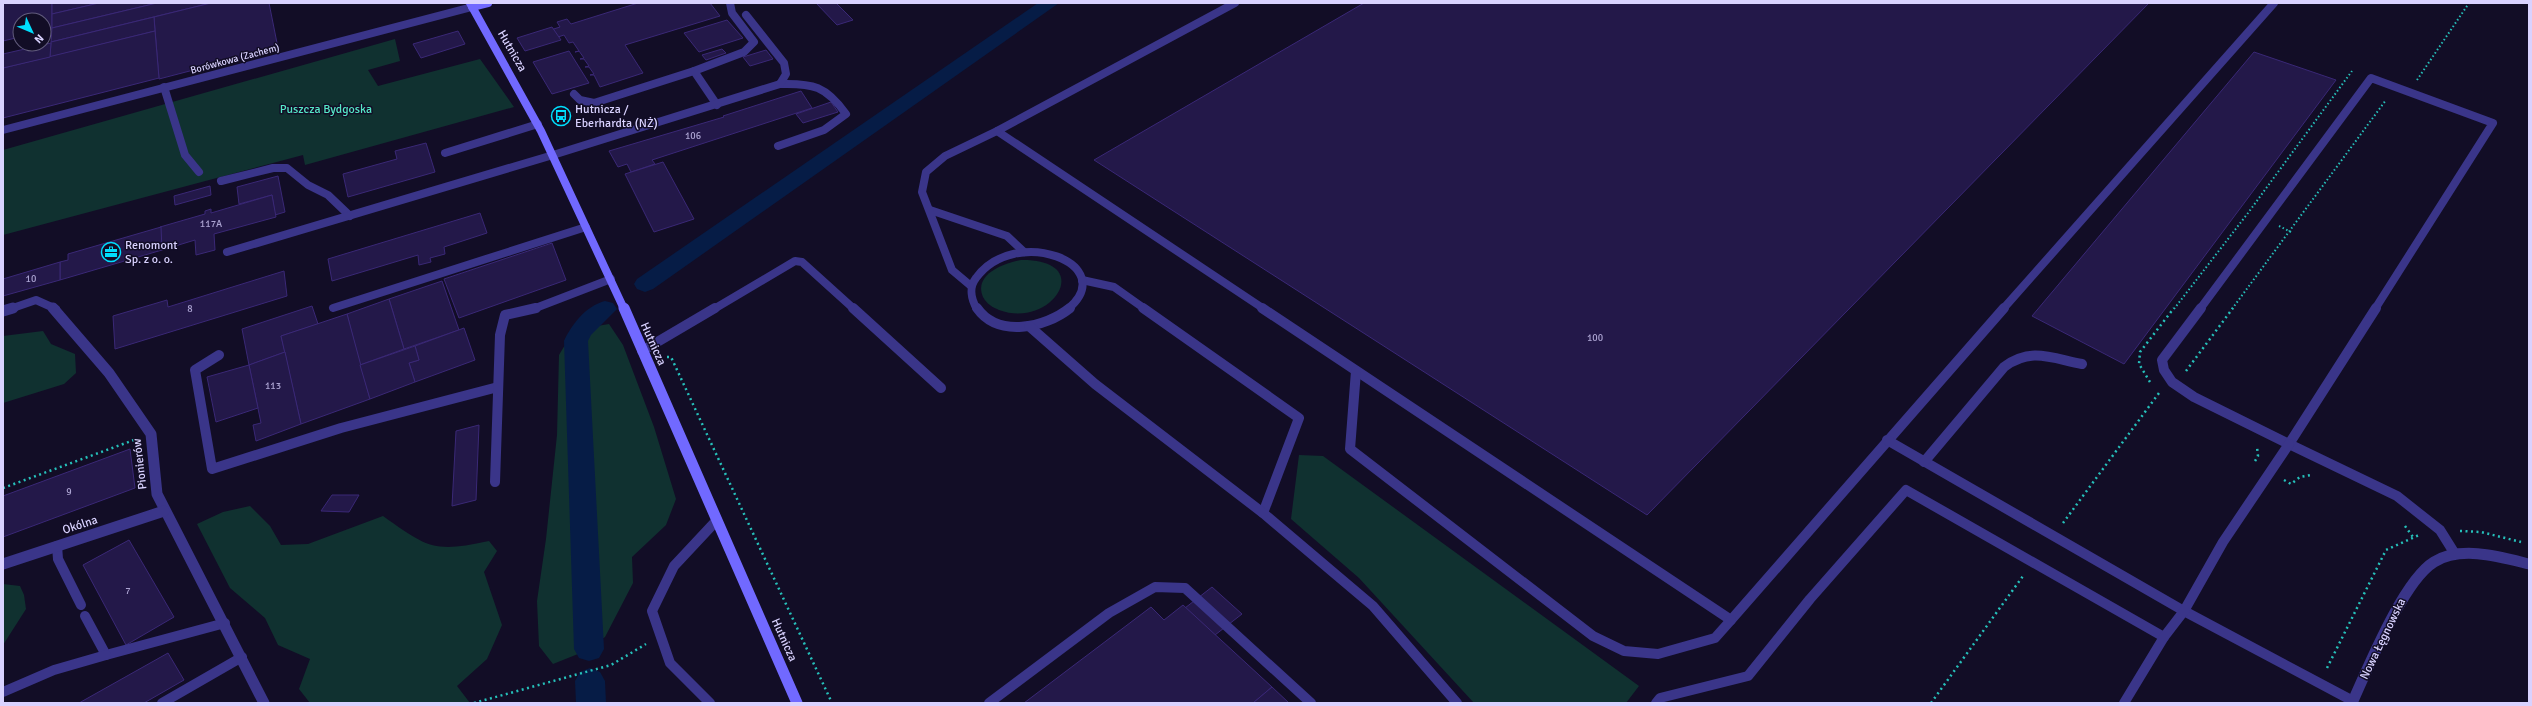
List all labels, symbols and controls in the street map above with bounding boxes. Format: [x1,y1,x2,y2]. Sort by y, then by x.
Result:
north arrow [12,12,52,52]
street label: Hutnicza [494,27,530,75]
text: N [31,31,46,46]
street label: Borówkowa (Zachem) [189,41,281,77]
park label: Puszcza Bydgoska [280,102,372,117]
place label: Hutnicza / Eberhardta (NŻ) [575,102,658,131]
bus stop icon: Hutnicza / Eberhardta (NŻ) [550,105,572,127]
house number: 106 [685,130,701,142]
house number: 117A [200,218,222,230]
place label: Renomont Sp. z o. o. [125,238,177,267]
office icon: Renomont Sp. z o. o. [100,241,122,263]
house number: 10 [26,273,36,285]
house number: 8 [187,303,193,315]
street label: Hutnicza [637,320,669,368]
house number: 100 [1587,332,1603,344]
house number: 113 [265,380,281,392]
street label: Pionierów [129,437,151,490]
house number: 9 [66,486,72,498]
street label: Okólna [61,512,99,538]
house number: 7 [125,585,131,597]
street label: Nowa Łęgnowska [2357,596,2409,682]
street label: Hutnicza [768,616,800,664]

